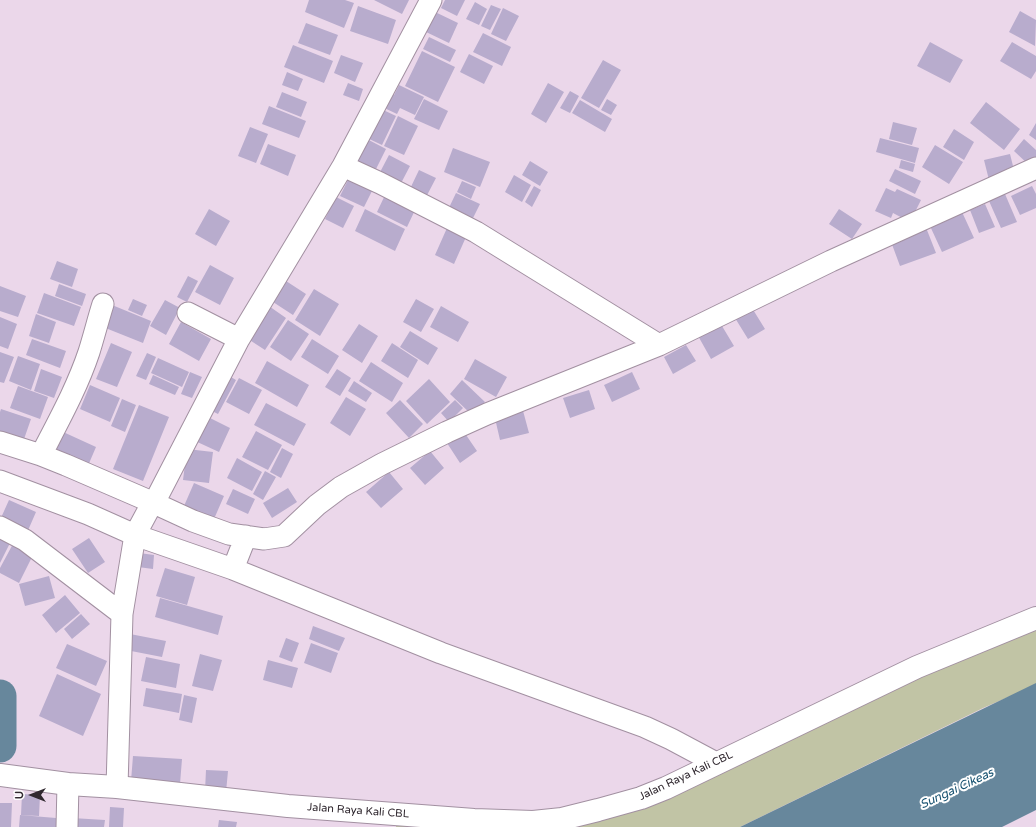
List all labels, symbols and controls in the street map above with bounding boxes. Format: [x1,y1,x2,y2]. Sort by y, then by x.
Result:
street label: Jalan Raya Kali CBL [637,748,735,804]
water label: Sungai Cikeas [918,766,996,812]
north arrow [12,775,52,815]
text: U [13,791,26,799]
street label: Jalan Raya Kali CBL [307,801,409,821]

